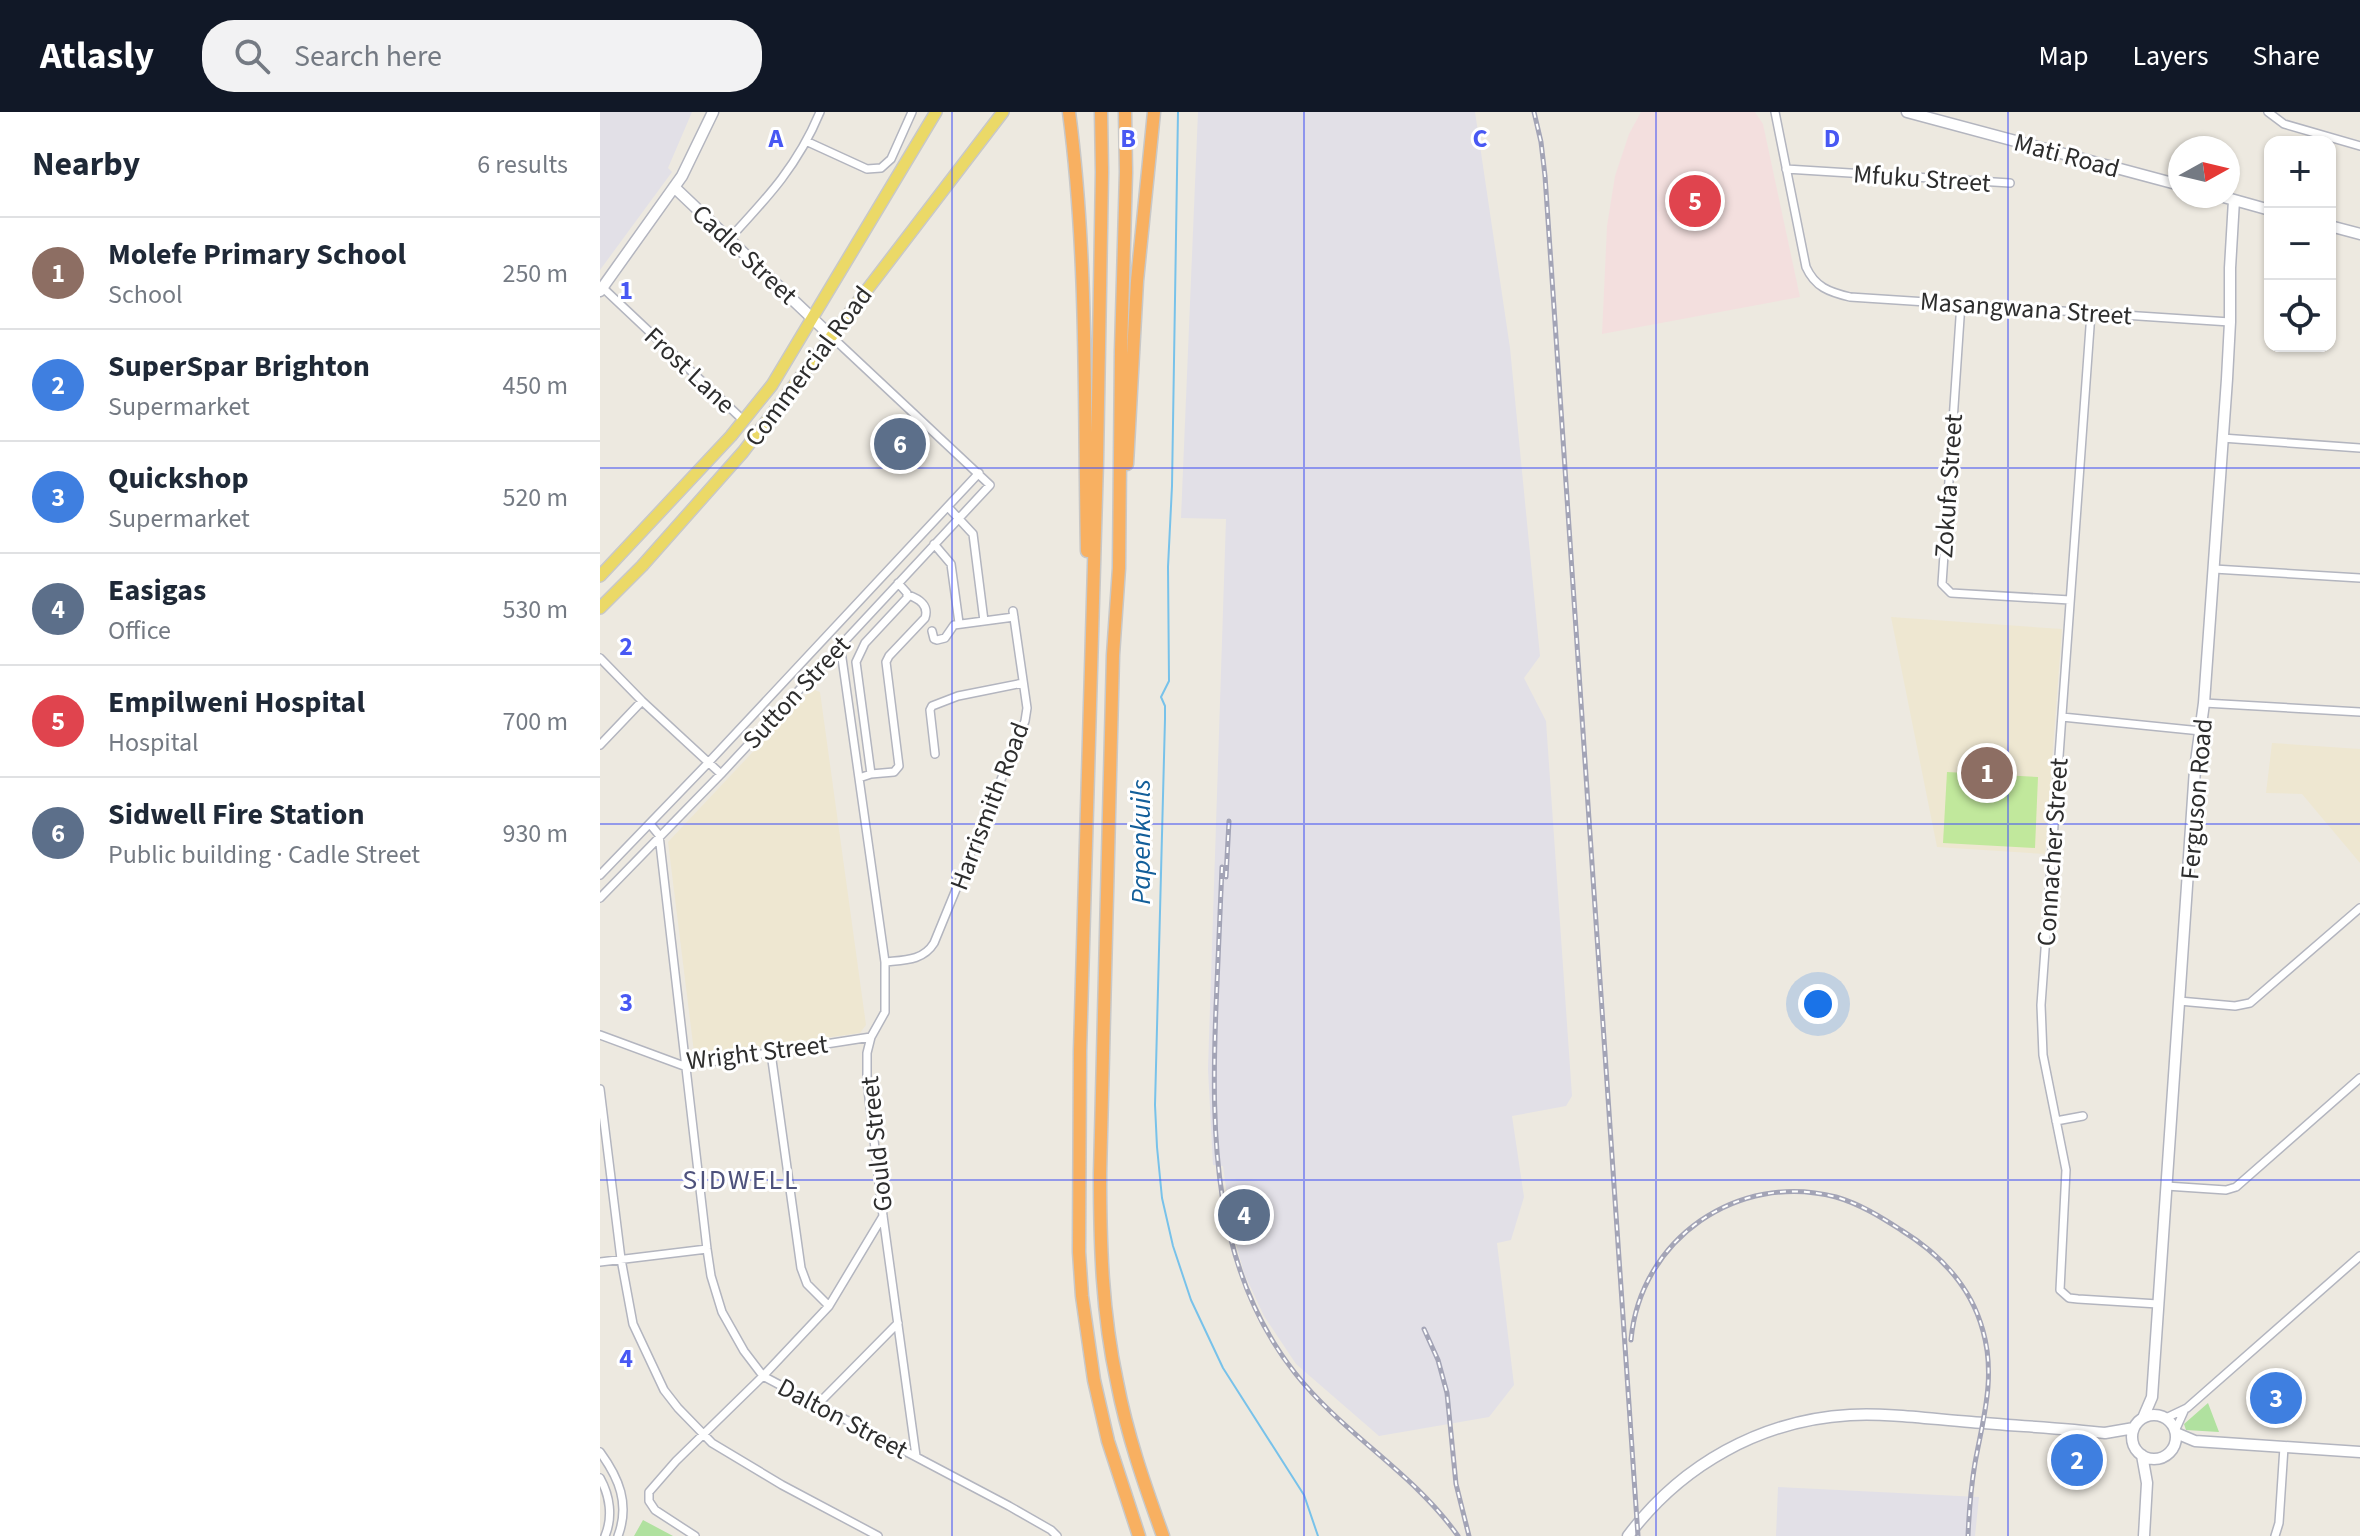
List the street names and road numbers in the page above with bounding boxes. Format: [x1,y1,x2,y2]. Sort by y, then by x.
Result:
street label: Mati Road [2010,124,2124,187]
street label: Mfuku Street [1852,155,1992,202]
street label: Cadle Street [684,196,806,313]
street label: Commercial Road [736,278,881,454]
street label: Masangwana Street [1919,283,2133,334]
street label: Frost Lane [636,319,743,422]
street label: Zokufa Street [1925,412,1972,560]
street label: Sutton Street [734,627,859,757]
street label: Harrismith Road [940,717,1039,896]
street label: Ferguson Road [2171,717,2222,881]
street label: Connacher Street [2027,756,2078,947]
street label: Wright Street [684,1025,830,1080]
street label: Gould Street [851,1074,902,1213]
street label: Dalton Street [771,1369,915,1468]

